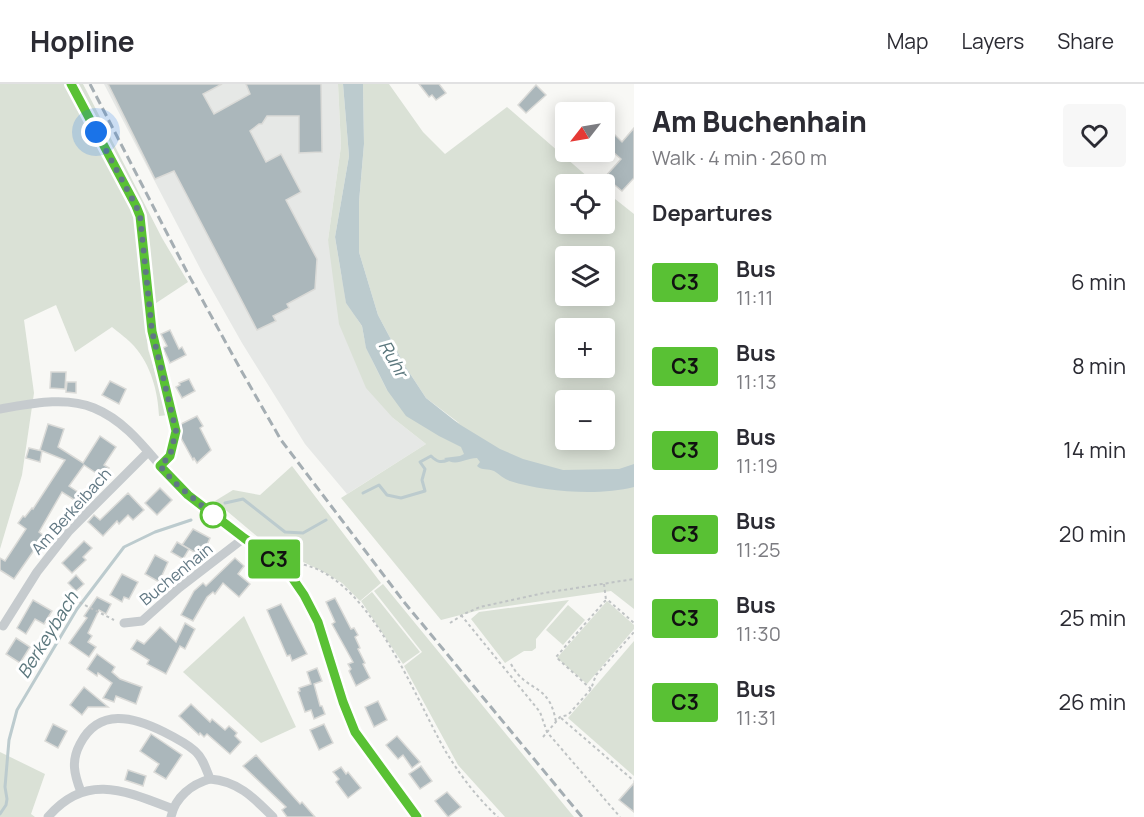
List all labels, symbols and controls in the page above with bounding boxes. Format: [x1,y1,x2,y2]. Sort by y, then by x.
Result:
text: Hopline [30,22,135,60]
text: Map [887,27,928,55]
text: Layers [961,27,1024,55]
text: Share [1057,27,1114,55]
north arrow [555,102,615,162]
map controls [555,102,615,450]
text: Am Buchenhain [652,102,867,140]
button: heart [1063,104,1126,167]
your location [81,117,111,147]
text: Walk · 4 min · 260 m [652,144,827,171]
button: locate [555,174,615,234]
text: Departures [652,198,772,228]
button: layers [555,246,615,306]
text: Bus [736,254,776,284]
text: 6 min [1071,267,1126,297]
text: C3 [671,268,699,296]
text: 11:11 [736,284,773,311]
button: + [555,318,615,378]
water label: Ruhr [374,336,415,384]
text: Bus [736,338,776,368]
text: 8 min [1072,351,1126,381]
text: C3 [671,352,699,380]
text: 11:13 [736,368,776,395]
button: − [555,390,615,450]
text: Bus [736,422,776,452]
text: 14 min [1063,435,1126,465]
text: C3 [671,436,699,464]
text: 11:19 [736,452,778,479]
street label: Am Berkeibach [26,463,116,559]
unlabelled marker [200,502,226,528]
text: Bus [736,506,776,536]
text: 20 min [1059,519,1126,549]
text: C3 [671,520,699,548]
text: 11:25 [736,536,781,563]
street label: Buchenhain [135,538,217,610]
line badge: C3 [247,540,301,578]
text: C3 [260,545,288,573]
water label: Berkeybach [11,585,84,682]
text: Bus [736,590,776,620]
text: 25 min [1059,603,1126,633]
text: C3 [671,604,699,632]
text: 11:30 [736,620,781,647]
text: Bus [736,674,776,704]
text: 26 min [1059,687,1126,717]
text: C3 [671,688,699,716]
text: 11:31 [736,704,776,731]

